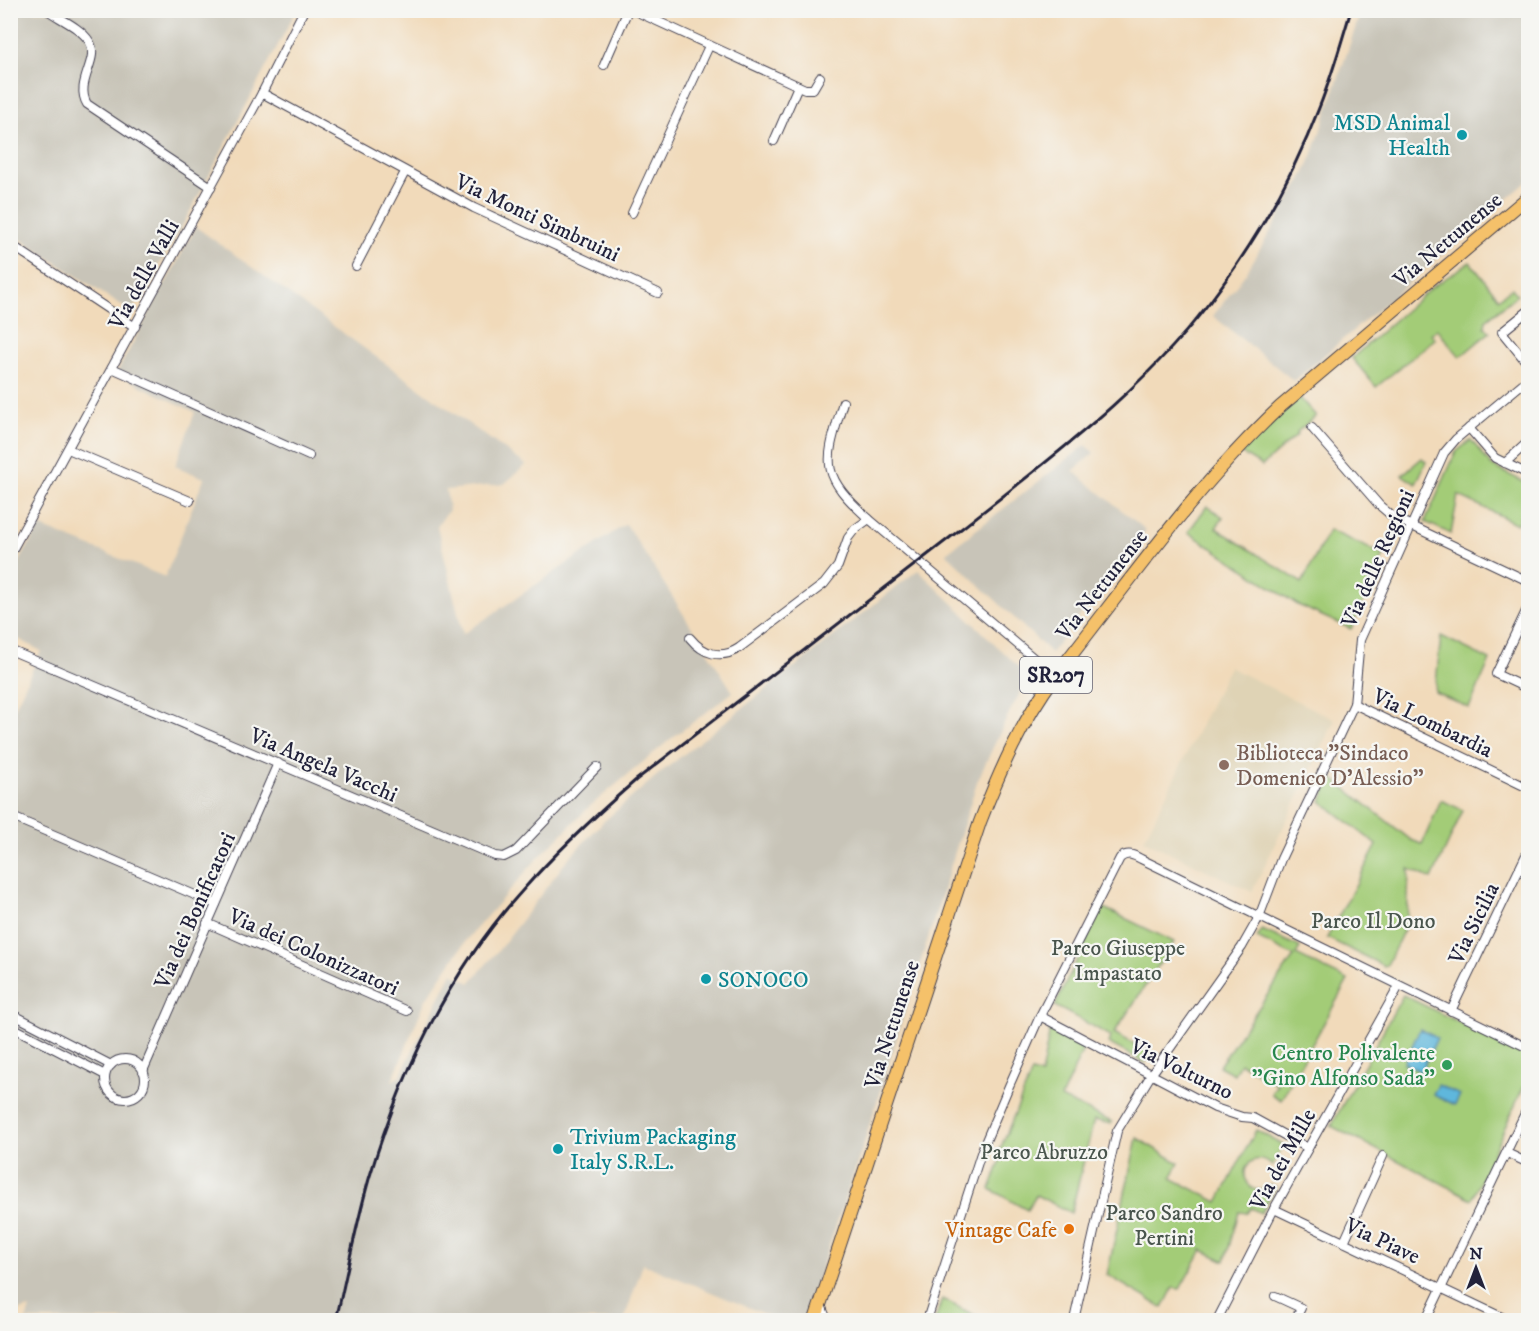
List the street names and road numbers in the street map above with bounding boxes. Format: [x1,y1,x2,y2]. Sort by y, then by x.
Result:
street label: Via Monti Simbruini [450,168,624,268]
street label: Via Nettunense [1387,187,1508,294]
street label: Via delle Valli [103,215,186,335]
street label: Via delle Regioni [1335,485,1421,633]
street label: Via Nettunense [1050,524,1154,647]
road number: SR207 [1020,657,1092,693]
street label: Via Lombardia [1367,682,1497,764]
street label: Via Angela Vacchi [245,722,401,809]
street label: Via dei Bonificatori [148,828,242,994]
street label: Via Sicilia [1443,878,1506,970]
street label: Via dei Colonizzatori [223,902,403,1002]
street label: Via Nettunense [859,957,926,1093]
street label: Via Volturno [1124,1032,1237,1106]
street label: Via dei Mille [1244,1104,1322,1216]
street label: Via Piave [1340,1212,1424,1270]

